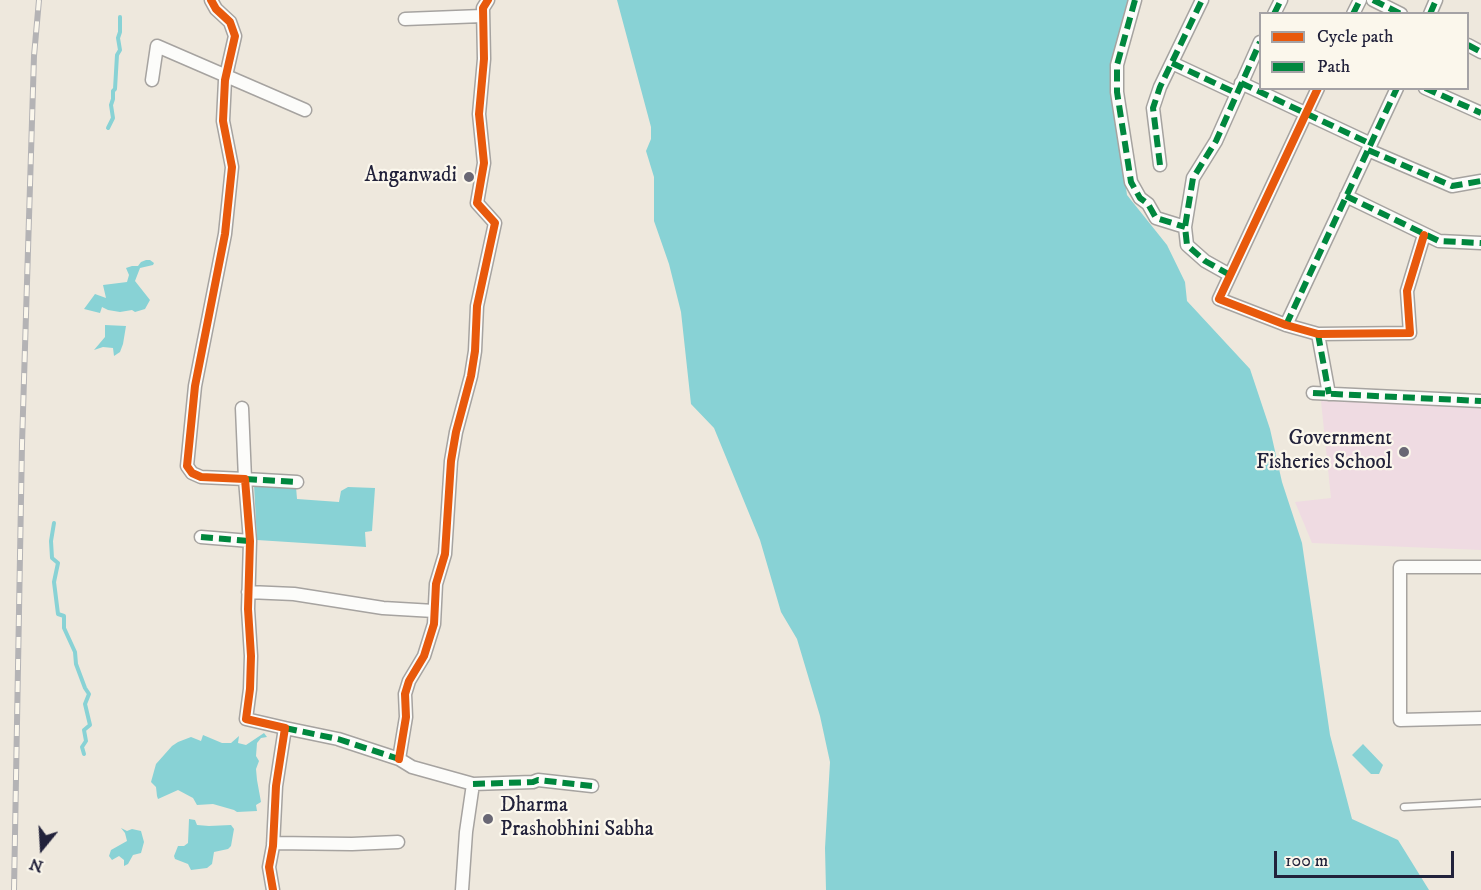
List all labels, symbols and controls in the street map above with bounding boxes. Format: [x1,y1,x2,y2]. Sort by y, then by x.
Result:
legend [1259,12,1469,90]
text: Cycle path [1317,26,1394,48]
text: Path [1317,56,1350,78]
place label: Anganwadi [364,164,457,190]
marker: Anganwadi [462,170,476,184]
place label: Government Fisheries School [1256,427,1392,477]
marker: Government Fisheries School [1397,445,1411,459]
place label: Dharma Prashobhini Sabha [500,794,654,844]
marker: Dharma Prashobhini Sabha [481,812,495,826]
north arrow [12,818,72,878]
scale bar [1277,839,1457,877]
text: 100 m [1285,850,1328,872]
text: N [27,854,46,877]

